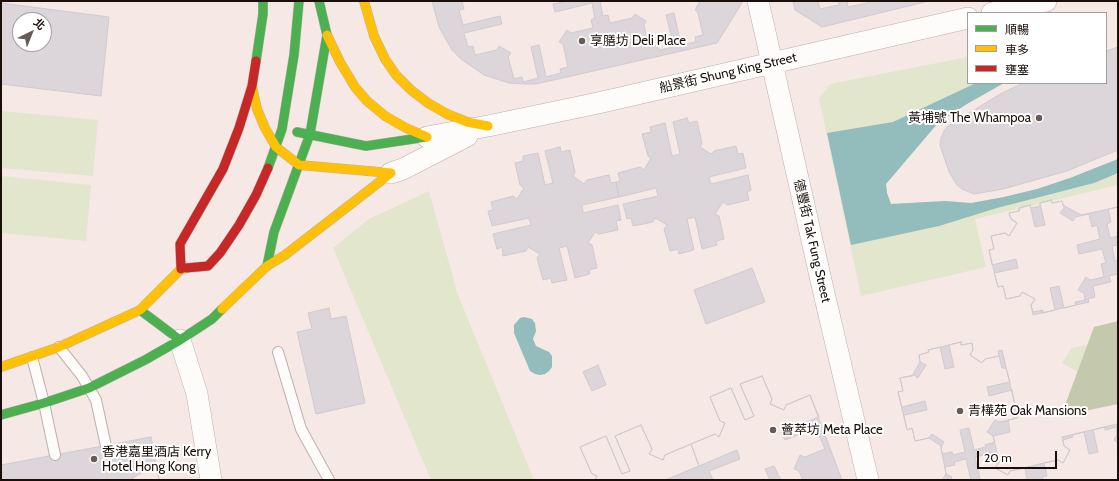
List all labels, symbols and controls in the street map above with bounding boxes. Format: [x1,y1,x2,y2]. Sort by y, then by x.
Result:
north arrow [12,12,52,52]
legend [967,12,1107,84]
text: 北 [31,15,48,33]
text: 順暢 [1005,22,1029,37]
place label: 享膳坊 Deli Place [590,33,686,49]
marker: 享膳坊 Deli Place [577,36,587,46]
text: 車多 [1005,42,1029,57]
street label: 船景街 Shung King Street [658,50,798,96]
text: 壅塞 [1005,62,1029,77]
place label: 黃埔號 The Whampoa [908,110,1031,126]
marker: 黃埔號 The Whampoa [1034,113,1044,123]
street label: 德豐街 Tak Fung Street [790,178,834,304]
place label: 青樺苑 Oak Mansions [968,403,1087,419]
marker: 青樺苑 Oak Mansions [955,406,965,416]
place label: 薈萃坊 Meta Place [781,422,883,438]
marker: 薈萃坊 Meta Place [768,425,778,435]
scale bar [979,443,1059,469]
place label: 香港嘉里酒店 Kerry Hotel Hong Kong [102,444,211,475]
text: 20 m [984,450,1012,465]
marker: 香港嘉里酒店 Kerry Hotel Hong Kong [89,454,99,464]

